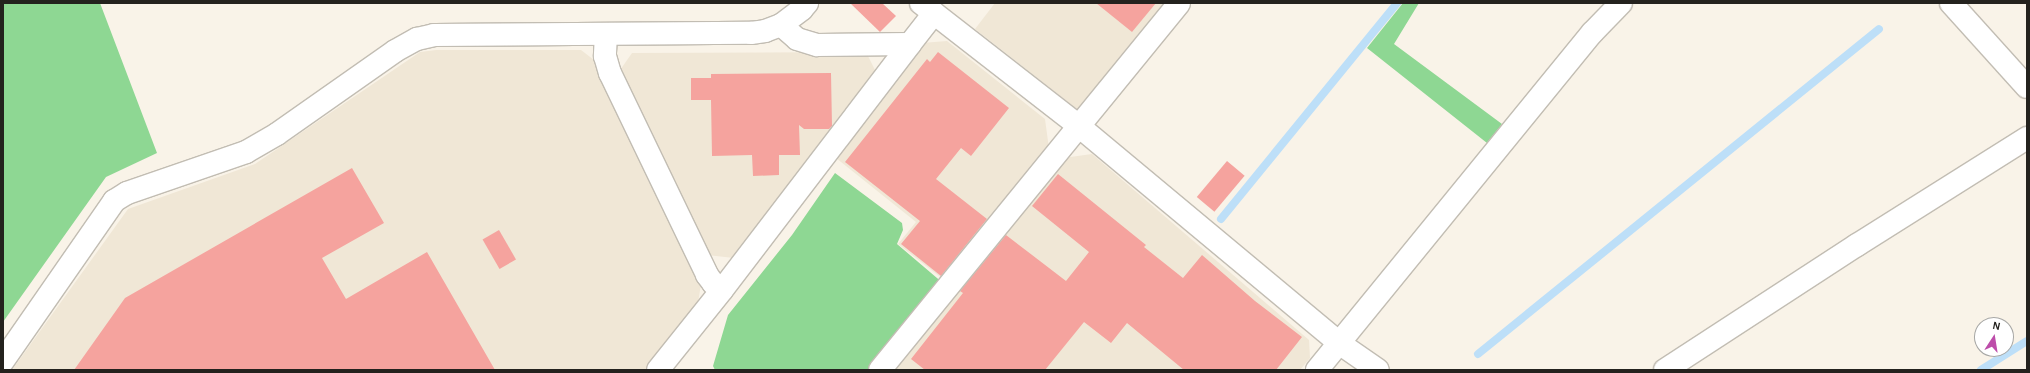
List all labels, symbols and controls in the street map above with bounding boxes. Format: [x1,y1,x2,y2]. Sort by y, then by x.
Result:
north arrow [1974,317,2014,357]
text: N [1992,320,2001,332]

